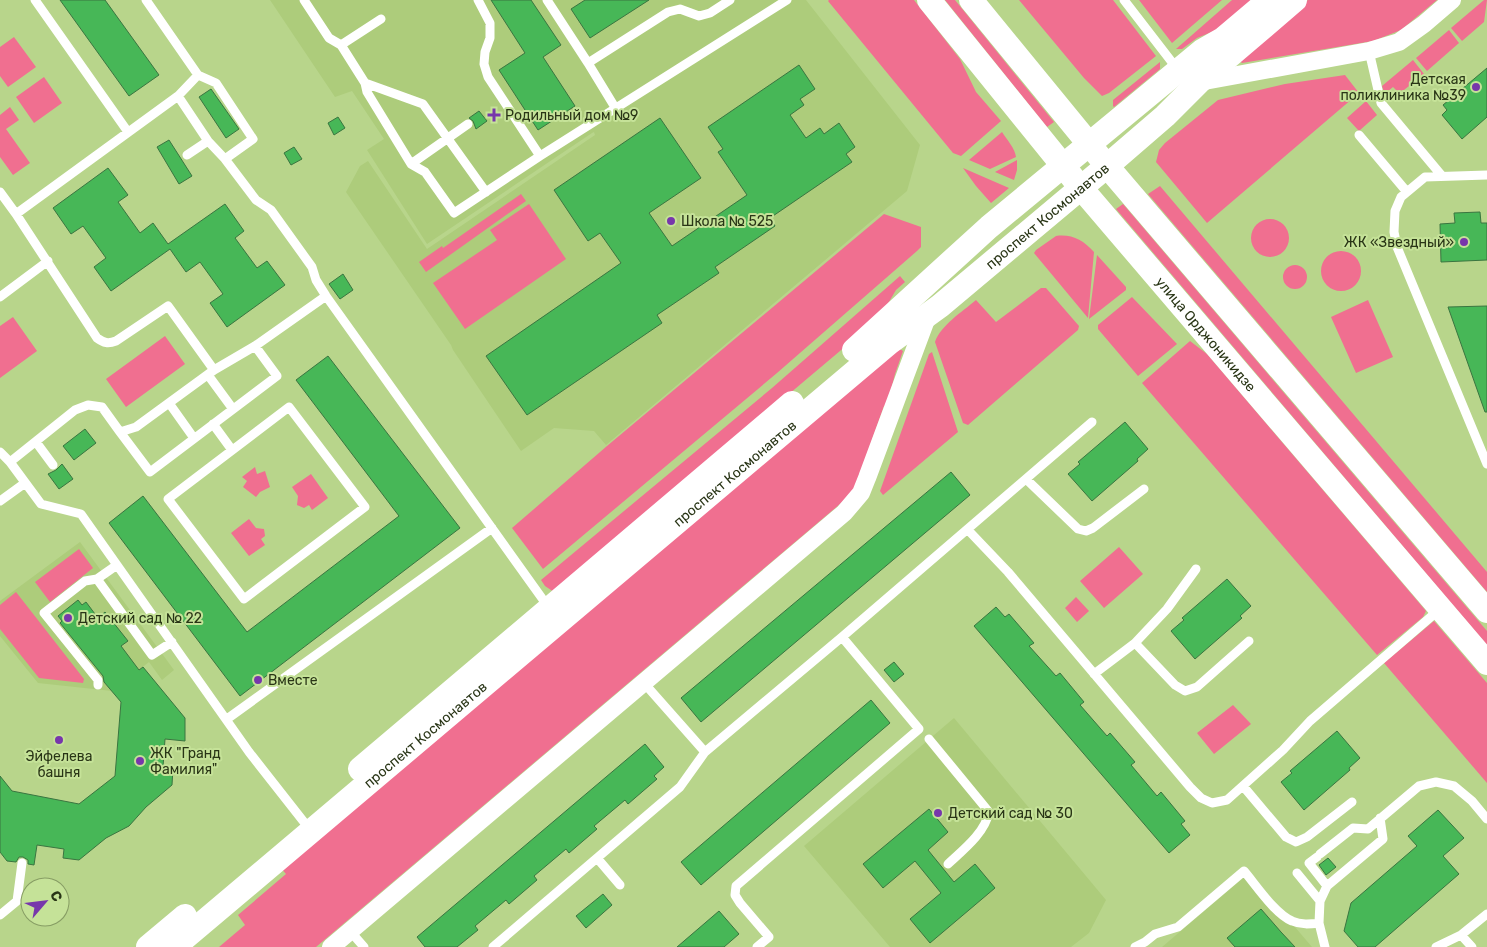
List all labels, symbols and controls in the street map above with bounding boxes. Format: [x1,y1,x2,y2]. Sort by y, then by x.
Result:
place label: Детская поликлиника №39 [1340,71,1466,104]
marker: Детская поликлиника №39 [1470,81,1482,93]
place label: Родильный дом №9 [505,107,638,124]
marker: Родильный дом №9 [487,108,501,122]
street label: проспект Космонавтов [982,159,1113,273]
place label: Школа № 525 [681,213,773,230]
marker: Школа № 525 [665,215,677,227]
place label: ЖК «Звездный» [1344,234,1454,251]
marker: ЖК «Звездный» [1458,236,1470,248]
street label: улица Орджоникидзе [1152,273,1260,395]
street label: проспект Космонавтов [670,416,800,530]
place label: Детский сад № 22 [78,610,202,627]
marker: Детский сад № 22 [62,612,74,624]
place label: Вместе [268,672,318,689]
marker: Вместе [252,674,264,686]
street label: проспект Космонавтов [360,678,490,791]
marker: Эйфелева башня [53,734,65,746]
place label: ЖК "Гранд Фамилия" [150,745,221,778]
place label: Эйфелева башня [26,748,92,781]
marker: ЖК "Гранд Фамилия" [134,755,146,767]
place label: Детский сад № 30 [948,805,1073,822]
marker: Детский сад № 30 [932,807,944,819]
north arrow [20,877,70,927]
text: С [46,888,66,905]

